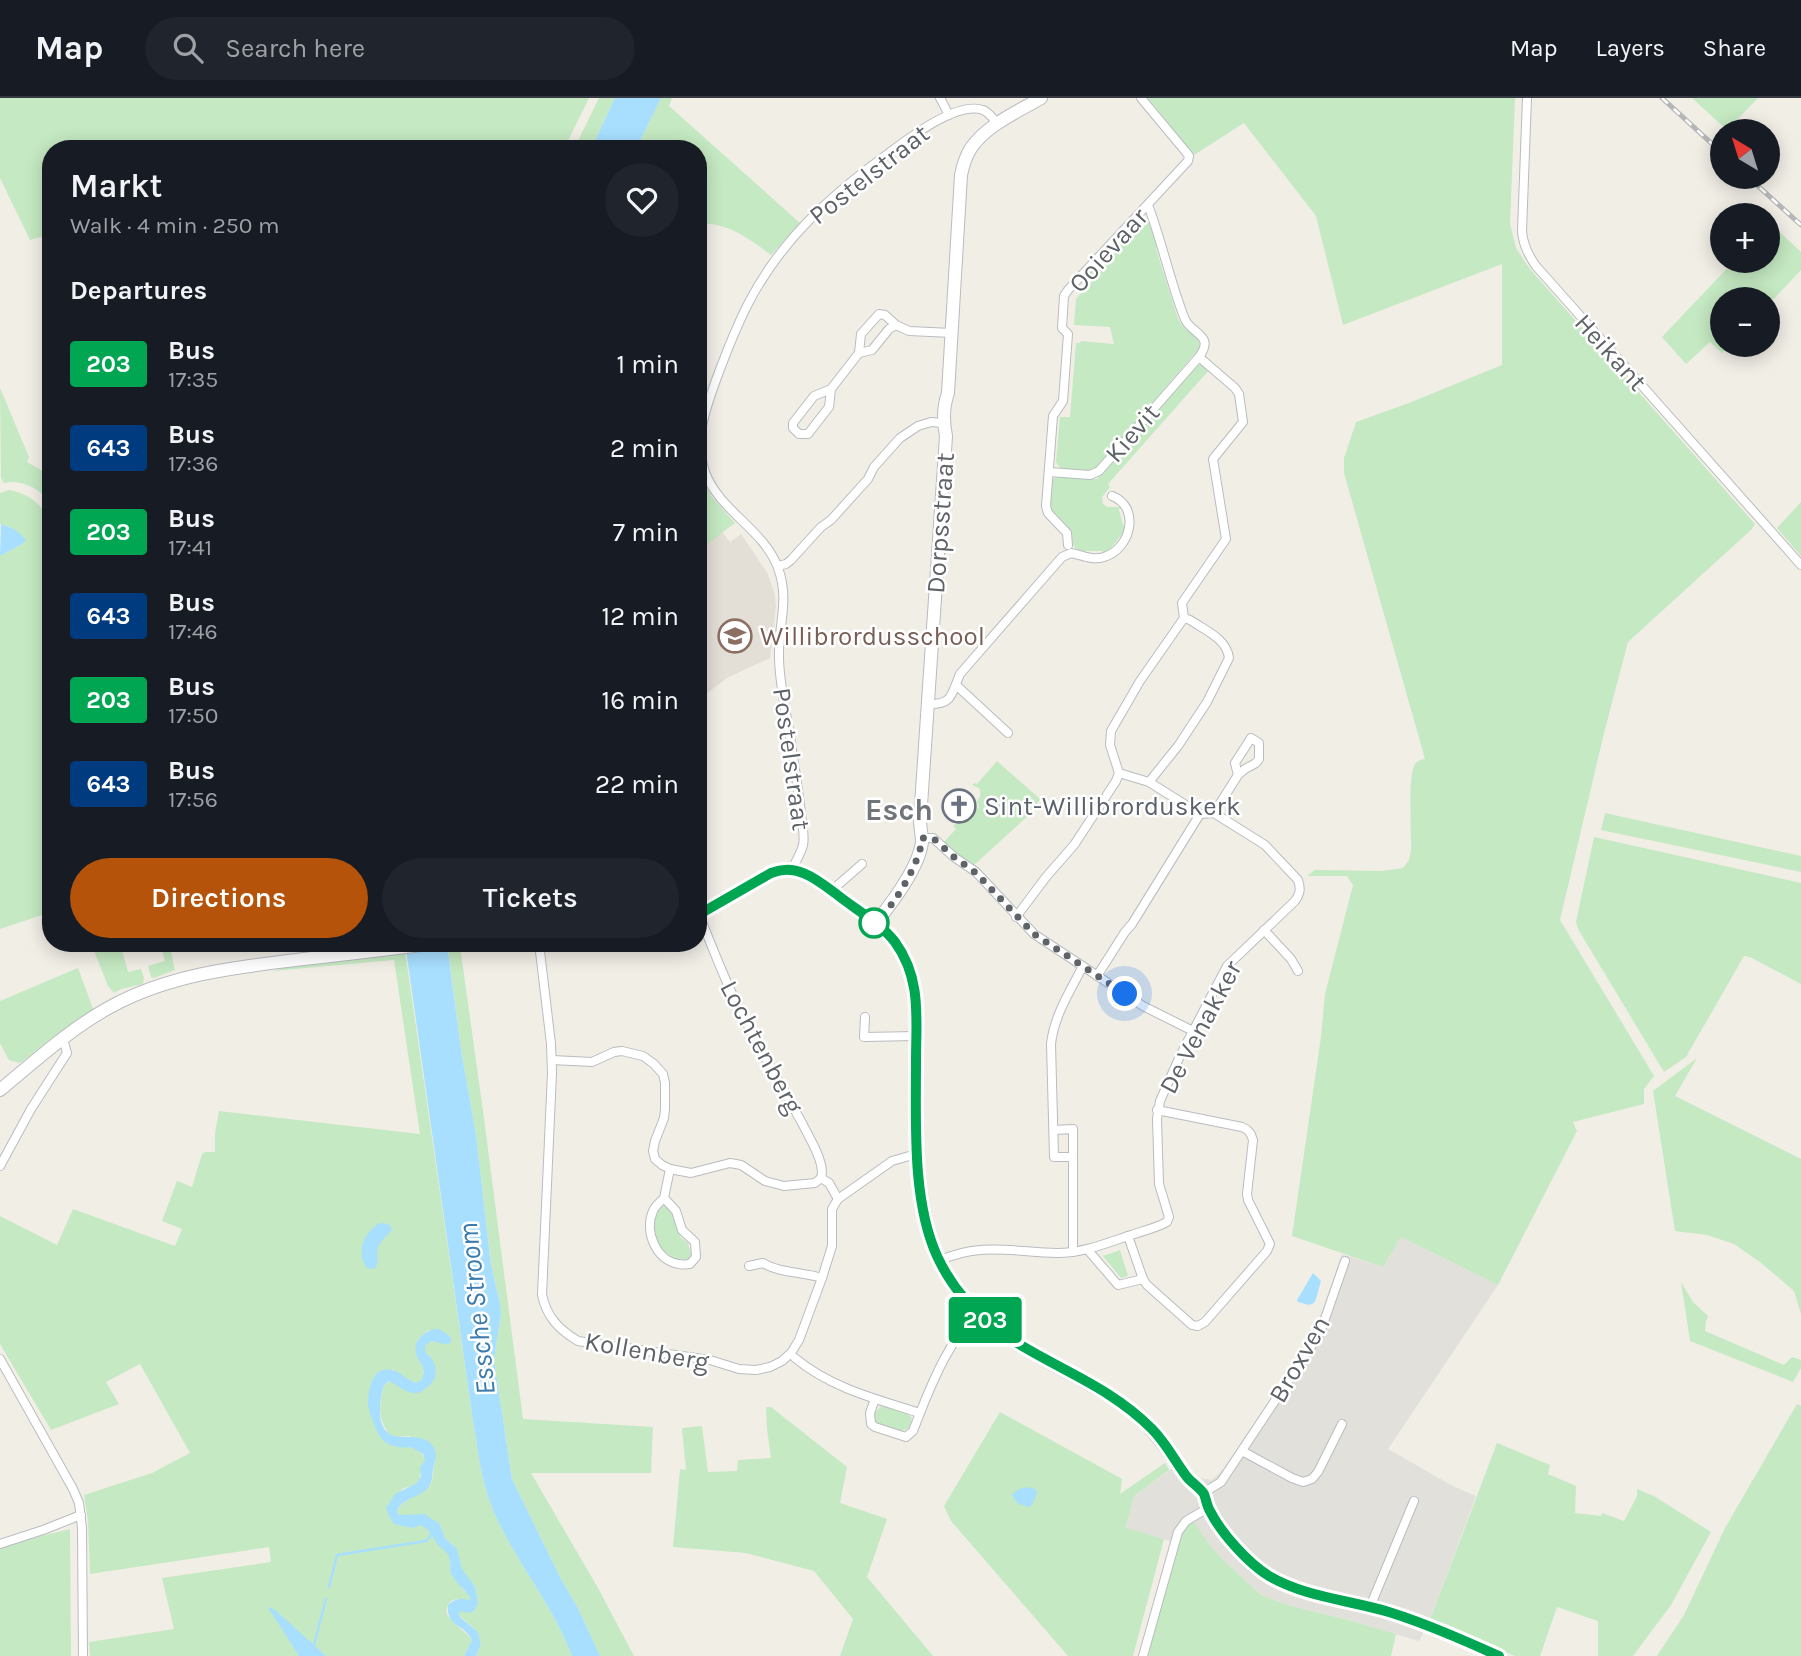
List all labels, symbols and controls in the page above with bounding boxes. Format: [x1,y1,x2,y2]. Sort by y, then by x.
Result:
search box [145,17,635,80]
text: Map [35,29,103,67]
icon: search [169,29,207,67]
text: Search here [225,33,365,64]
text: Map [1510,34,1558,62]
text: Layers [1596,34,1665,62]
text: Share [1703,34,1766,62]
street label: Postelstraat [803,118,936,231]
north arrow [1710,119,1780,189]
map controls [1710,119,1780,357]
button: heart [605,163,679,237]
text: Markt [70,167,162,205]
street label: Ooievaar [1062,201,1155,299]
button: + [1710,203,1780,273]
text: Walk · 4 min · 250 m [70,212,279,239]
text: Departures [70,275,207,306]
button: − [1710,287,1780,357]
street label: Heikant [1568,307,1653,397]
text: Bus [168,335,215,366]
text: 1 min [616,349,679,380]
text: 203 [86,350,131,378]
text: 17:35 [168,366,218,393]
street label: Kievit [1099,398,1166,469]
text: Bus [168,419,215,450]
text: 2 min [610,433,679,464]
text: 643 [87,434,130,462]
text: 17:36 [168,450,218,477]
street label: Dorpsstraat [920,451,961,594]
text: Bus [168,503,215,534]
text: 7 min [613,517,679,548]
text: 203 [86,518,131,546]
text: 17:41 [168,534,212,561]
text: Bus [168,587,215,618]
text: 12 min [601,601,679,632]
text: 643 [87,602,130,630]
school or university icon: Willibrordusschool [716,617,754,655]
text: 17:46 [168,618,218,645]
place label: Willibrordusschool [760,621,985,652]
text: Bus [168,671,215,702]
text: 16 min [602,685,679,716]
text: 203 [86,686,131,714]
street label: Postelstraat [766,686,817,833]
text: 17:50 [168,702,218,729]
text: Bus [168,755,215,786]
text: 22 min [595,769,679,800]
text: 643 [87,770,130,798]
text: 17:56 [168,786,218,813]
church icon: Sint-Willibrorduskerk [940,787,978,825]
place label: Sint-Willibrorduskerk [984,791,1241,822]
district label: Esch [865,792,933,828]
button: Directions [70,858,368,938]
button: Tickets [382,858,679,938]
unlabelled marker [859,908,889,938]
street label: De Venakker [1153,955,1249,1099]
street label: Lochtenberg [713,975,810,1120]
your location [1107,976,1142,1011]
water label: Essche Stroom [451,1221,502,1397]
line badge: 203 [945,1297,1025,1343]
text: 203 [963,1306,1007,1334]
street label: Broxven [1262,1310,1337,1408]
street label: Kollenberg [582,1325,712,1378]

